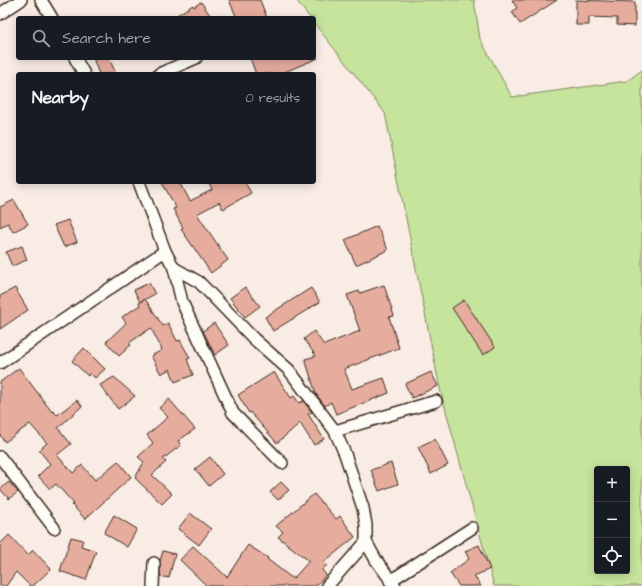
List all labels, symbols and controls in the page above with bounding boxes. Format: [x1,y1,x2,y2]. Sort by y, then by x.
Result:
search box [16,16,316,60]
icon: search [30,27,52,49]
text: Search here [62,28,151,49]
text: Nearby [32,86,89,110]
text: 0 results [245,89,300,107]
map controls [594,466,630,574]
button: + [594,466,630,502]
button: − [594,502,630,538]
button: locate [594,538,630,574]

